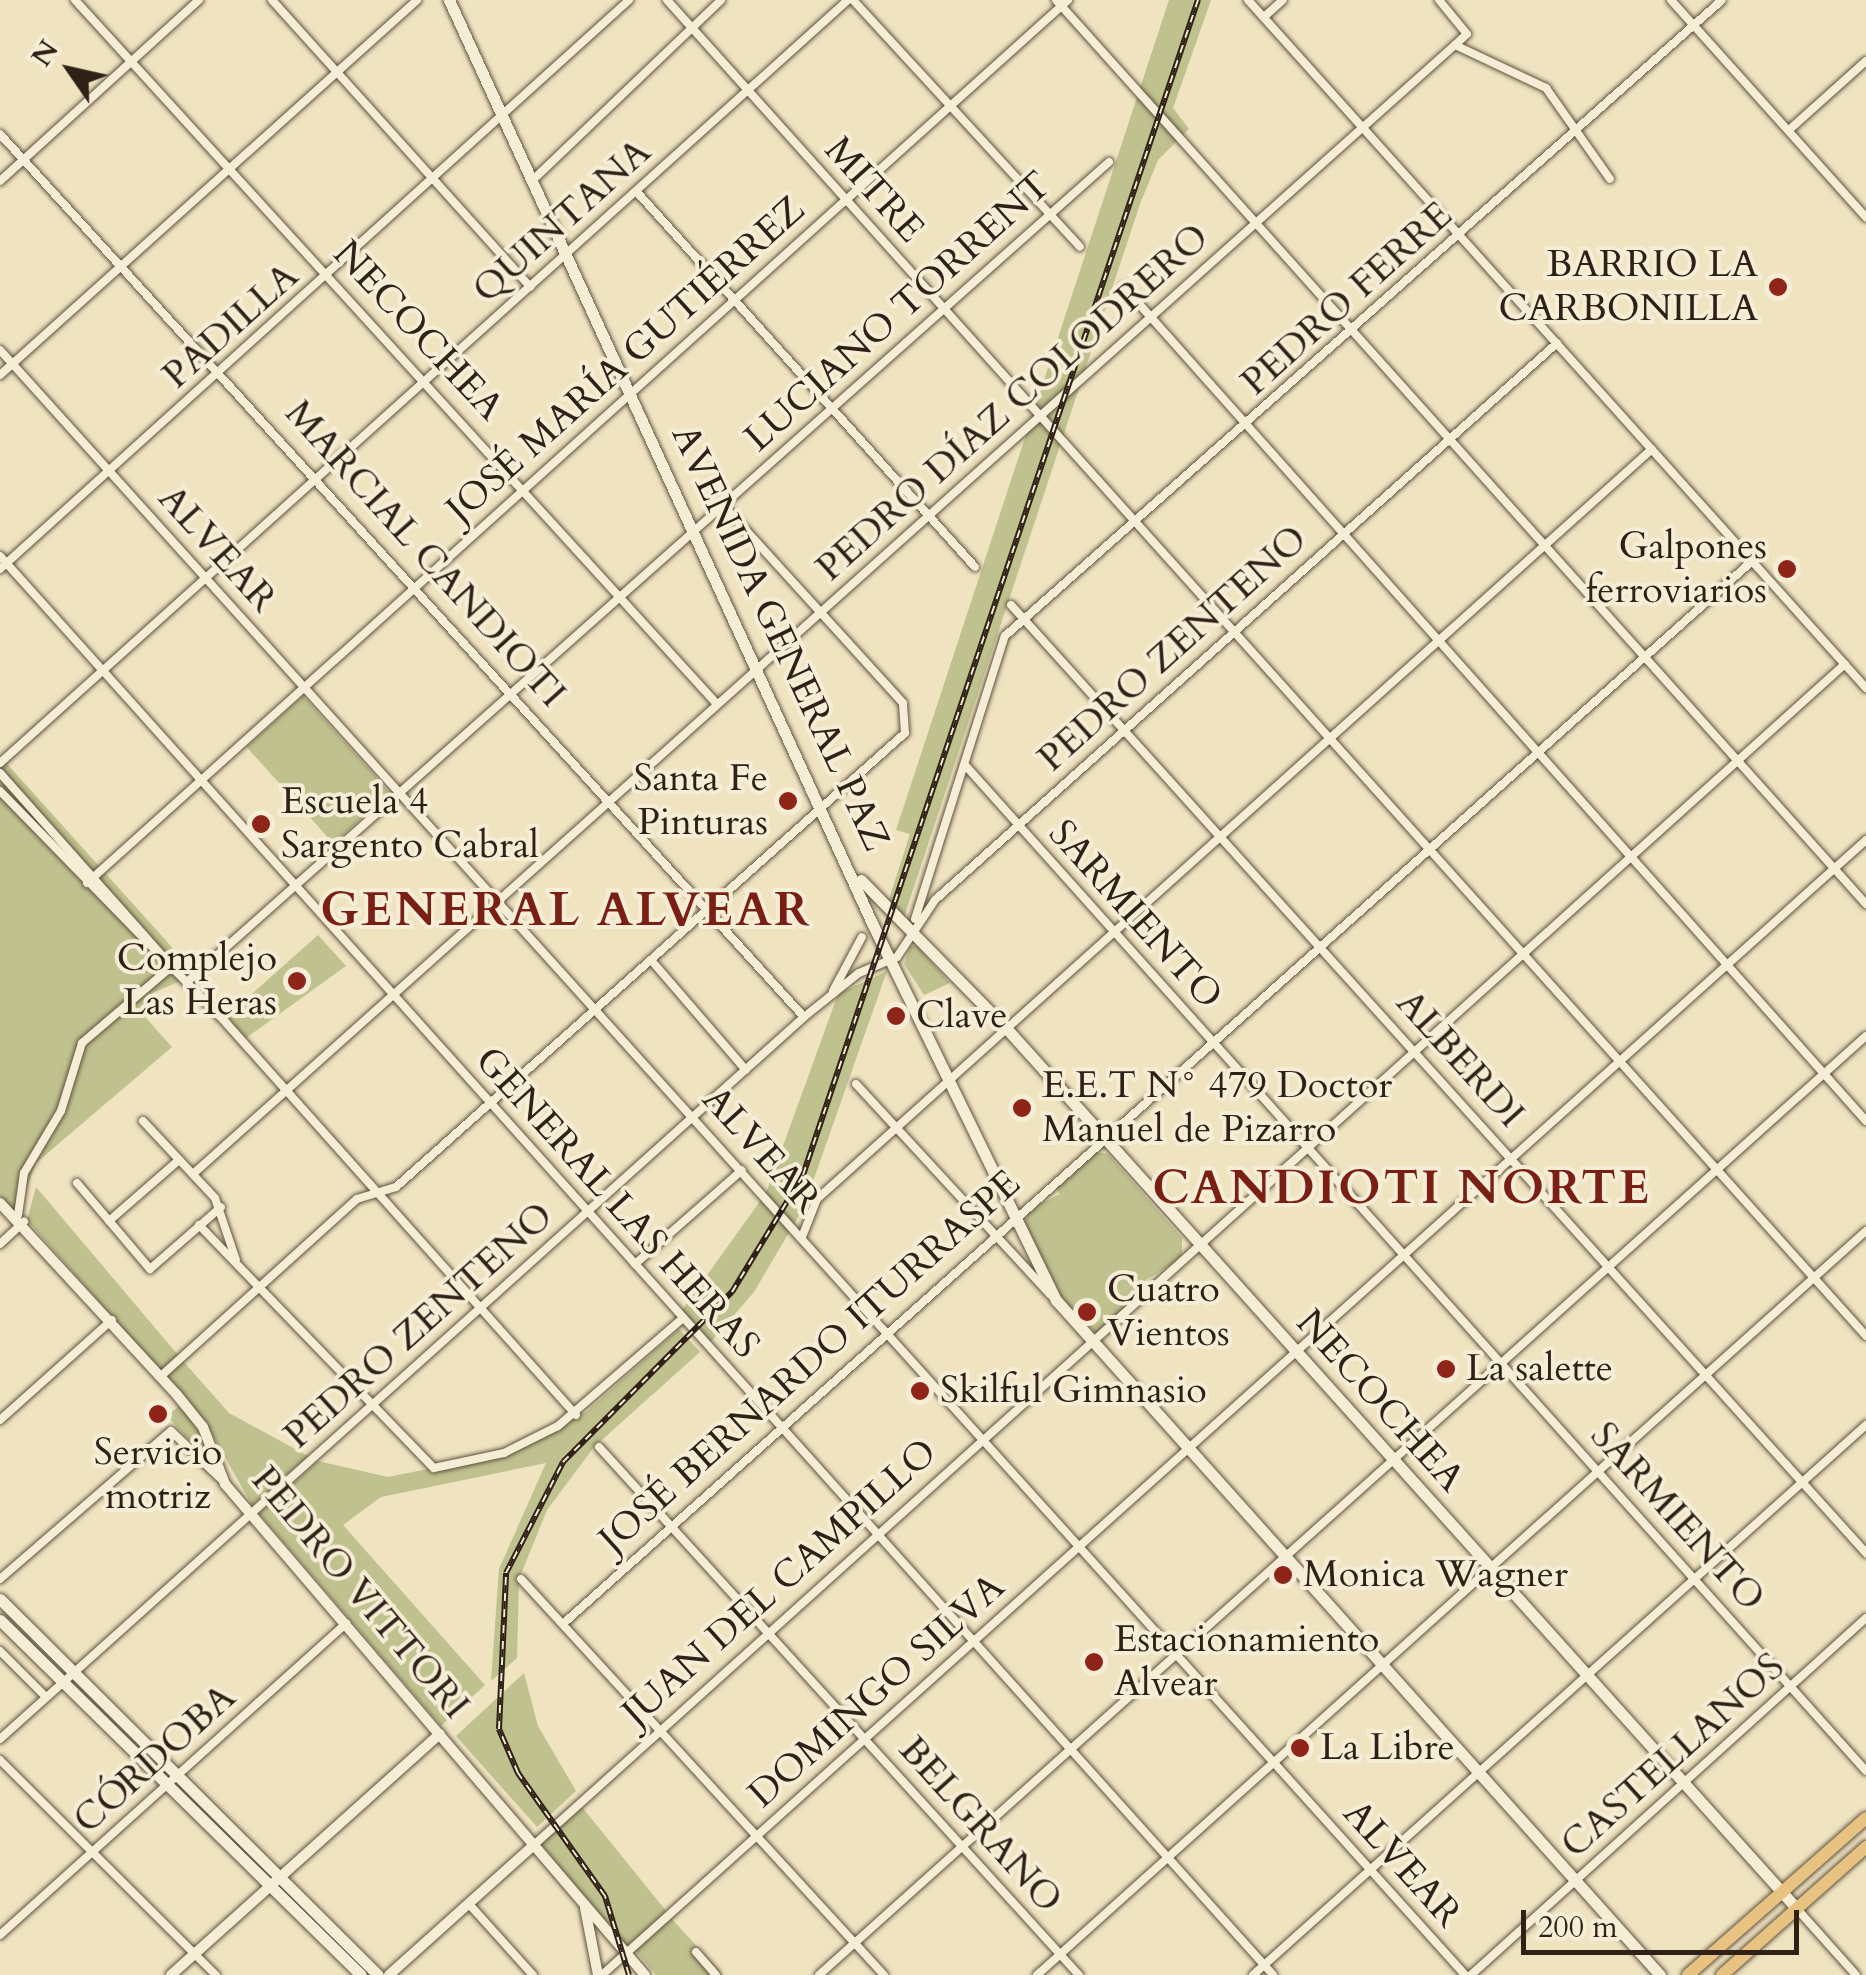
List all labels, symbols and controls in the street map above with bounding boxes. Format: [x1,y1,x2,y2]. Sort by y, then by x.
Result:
north arrow [20,20,120,120]
text: N [23,33,68,74]
street label: MITRE [815,128,933,252]
street label: QUINTANA [464,129,660,313]
street label: LUCIANO TORRENT [736,163,1060,461]
street label: JOSÉ MARÍA GUTIÉRREZ [437,187,815,533]
street label: PEDRO FERRE [1232,193,1462,405]
street label: PEDRO DÍAZ COLODRERO [808,215,1218,591]
street label: NECOCHEA [323,232,513,430]
place label: BARRIO LA CARBONILLA [1499,242,1758,332]
street label: PADILLA [154,253,308,399]
marker: BARRIO LA CARBONILLA [1767,276,1789,298]
street label: MARCIAL CANDIOTI [275,391,575,717]
street label: AVENIDA GENERAL PAZ [661,418,899,858]
street label: ALVEAR [148,476,286,622]
street label: PEDRO ZENTENO [1029,516,1317,782]
place label: Galpones ferroviarios [1586,524,1767,614]
marker: Galpones ferroviarios [1776,558,1798,580]
place label: Santa Fe Pinturas [633,756,768,846]
place label: Escuela 4 Sargento Cabral [281,779,539,868]
marker: Santa Fe Pinturas [777,790,799,812]
street label: SARMIENTO [1039,811,1231,1019]
marker: Escuela 4 Sargento Cabral [250,813,272,835]
district label: GENERAL ALVEAR [320,881,812,939]
place label: Complejo Las Heras [117,936,277,1026]
marker: Complejo Las Heras [286,970,308,992]
street label: ALBERDI [1386,981,1534,1137]
place label: Clave [916,993,1008,1039]
marker: Clave [885,1005,907,1027]
street label: GENERAL LAS HERAS [465,1038,769,1368]
place label: E.E.T N° 479 Doctor Manuel de Pizarro [1042,1063,1392,1152]
street label: ALVEAR [692,1077,830,1223]
marker: E.E.T N° 479 Doctor Manuel de Pizarro [1011,1097,1033,1119]
district label: CANDIOTI NORTE [1152,1159,1652,1217]
street label: JOSÉ BERNARDO ITURRASPE [590,1161,1030,1563]
street label: PEDRO ZENTENO [275,1193,563,1459]
place label: Cuatro Vientos [1107,1267,1230,1356]
marker: Cuatro Vientos [1076,1301,1098,1323]
street label: NECOCHEA [1286,1301,1474,1501]
place label: La salette [1466,1346,1613,1392]
marker: La salette [1435,1358,1457,1380]
place label: Skilful Gimnasio [940,1368,1207,1414]
marker: Skilful Gimnasio [909,1380,931,1402]
marker: Servicio motriz [147,1403,169,1425]
street label: SARMIENTO [1581,1413,1773,1621]
place label: Servicio motriz [94,1430,222,1520]
street label: JUAN DEL CAMPILLO [613,1430,947,1736]
street label: PEDRO VITTORI [241,1458,479,1728]
place label: Monica Wagner [1303,1552,1568,1598]
street label: DOMINGO SILVA [740,1564,1014,1818]
marker: Monica Wagner [1272,1564,1294,1586]
place label: Estacionamiento Alvear [1114,1617,1379,1706]
street label: CASTELLANOS [1552,1644,1794,1868]
marker: Estacionamiento Alvear [1083,1651,1105,1673]
street label: CÓRDOBA [65,1675,245,1843]
place label: La Libre [1320,1725,1455,1771]
street label: BELGRANO [889,1728,1071,1922]
marker: La Libre [1289,1737,1311,1759]
street label: ALVEAR [1333,1791,1471,1937]
scale bar [1526,1890,1804,1952]
text: 200 m [1538,1907,1618,1948]

